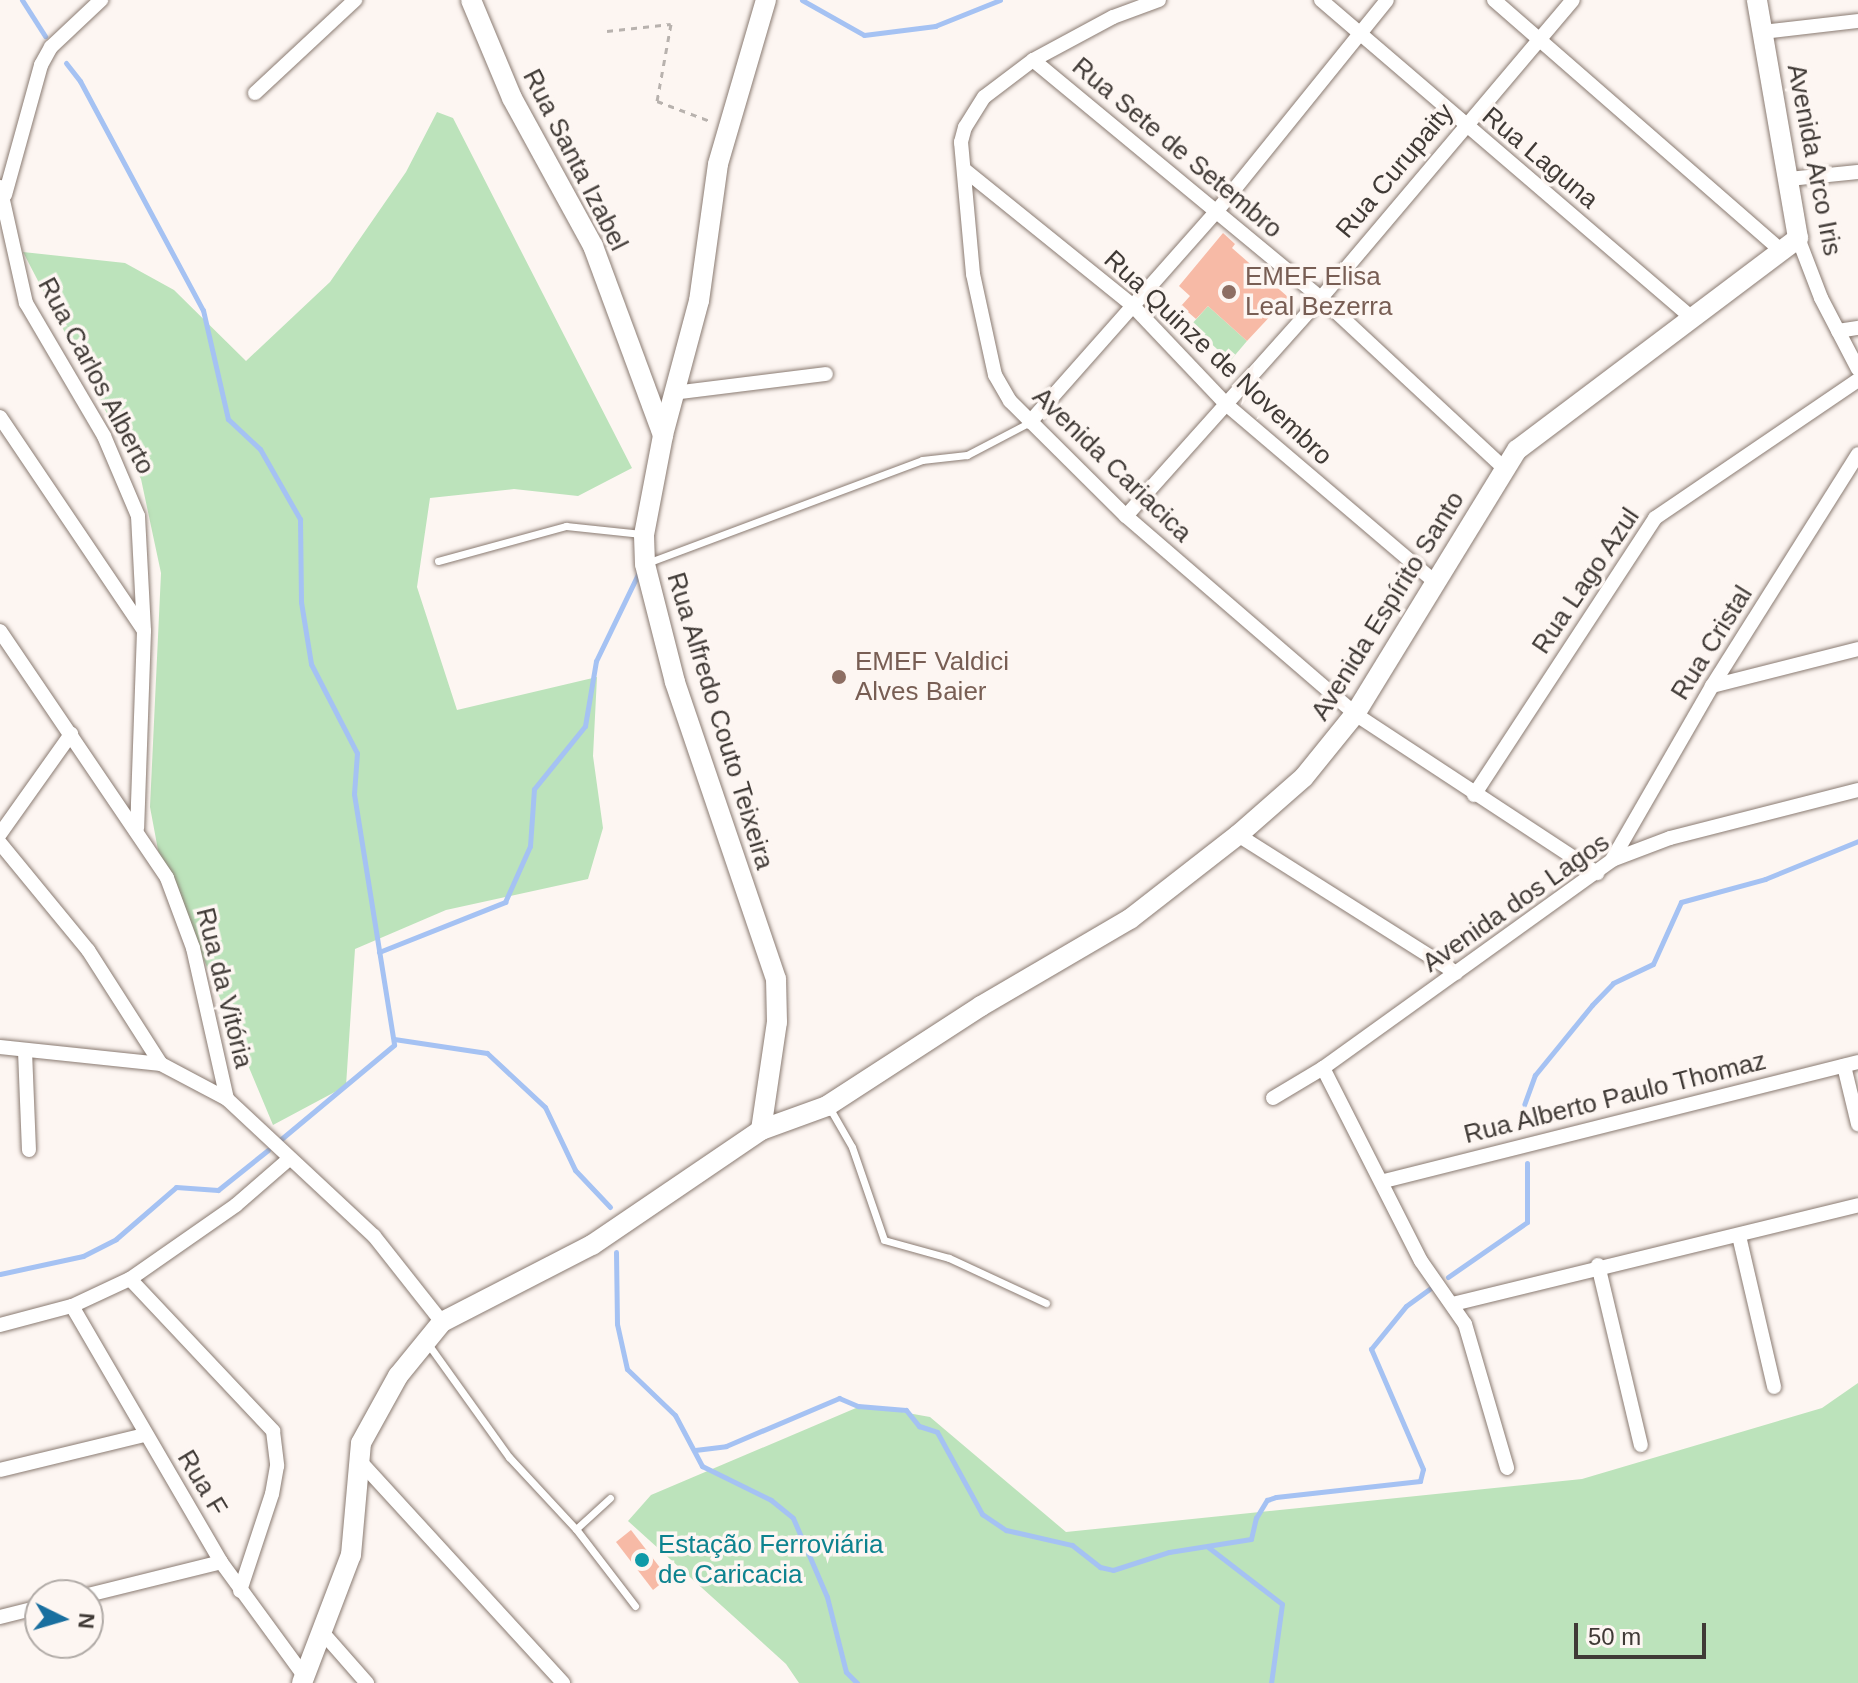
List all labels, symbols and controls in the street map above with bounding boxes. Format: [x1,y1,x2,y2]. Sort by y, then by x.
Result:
street label: Rua Sete de Setembro [1066,51,1288,245]
street label: Avenida Arco Iris [1780,61,1848,259]
street label: Rua Santa Izabel [516,64,634,256]
street label: Rua Curupaity [1330,97,1460,245]
street label: Rua Laguna [1476,101,1604,215]
street label: Rua Quinze de Novembro [1097,244,1339,472]
place label: EMEF Elisa Leal Bezerra [1245,261,1392,322]
street label: Rua Carlos Alberto [31,272,161,480]
marker: EMEF Elisa Leal Bezerra [1220,283,1238,301]
street label: Avenida Cariacica [1026,381,1198,549]
street label: Avenida Espírito Santo [1305,486,1471,726]
street label: Rua Lago Azul [1525,502,1647,660]
street label: Rua Alfredo Couto Teixeira [660,568,780,874]
street label: Rua Cristal [1665,580,1759,706]
place label: EMEF Valdici Alves Baier [855,646,1009,708]
marker: EMEF Valdici Alves Baier [830,668,848,686]
street label: Avenida dos Lagos [1417,827,1615,979]
street label: Rua da Vitória [189,905,259,1071]
street label: Rua Alberto Paulo Thomaz [1460,1045,1770,1151]
street label: Rua F [170,1445,234,1521]
place label: Estação Ferroviária de Caricacia [658,1529,883,1590]
marker: Estação Ferroviária de Caricacia [633,1551,651,1569]
north arrow [24,1579,104,1659]
scale bar [1578,1607,1710,1657]
text: N [73,1612,100,1630]
text: 50 m [1588,1623,1641,1650]

